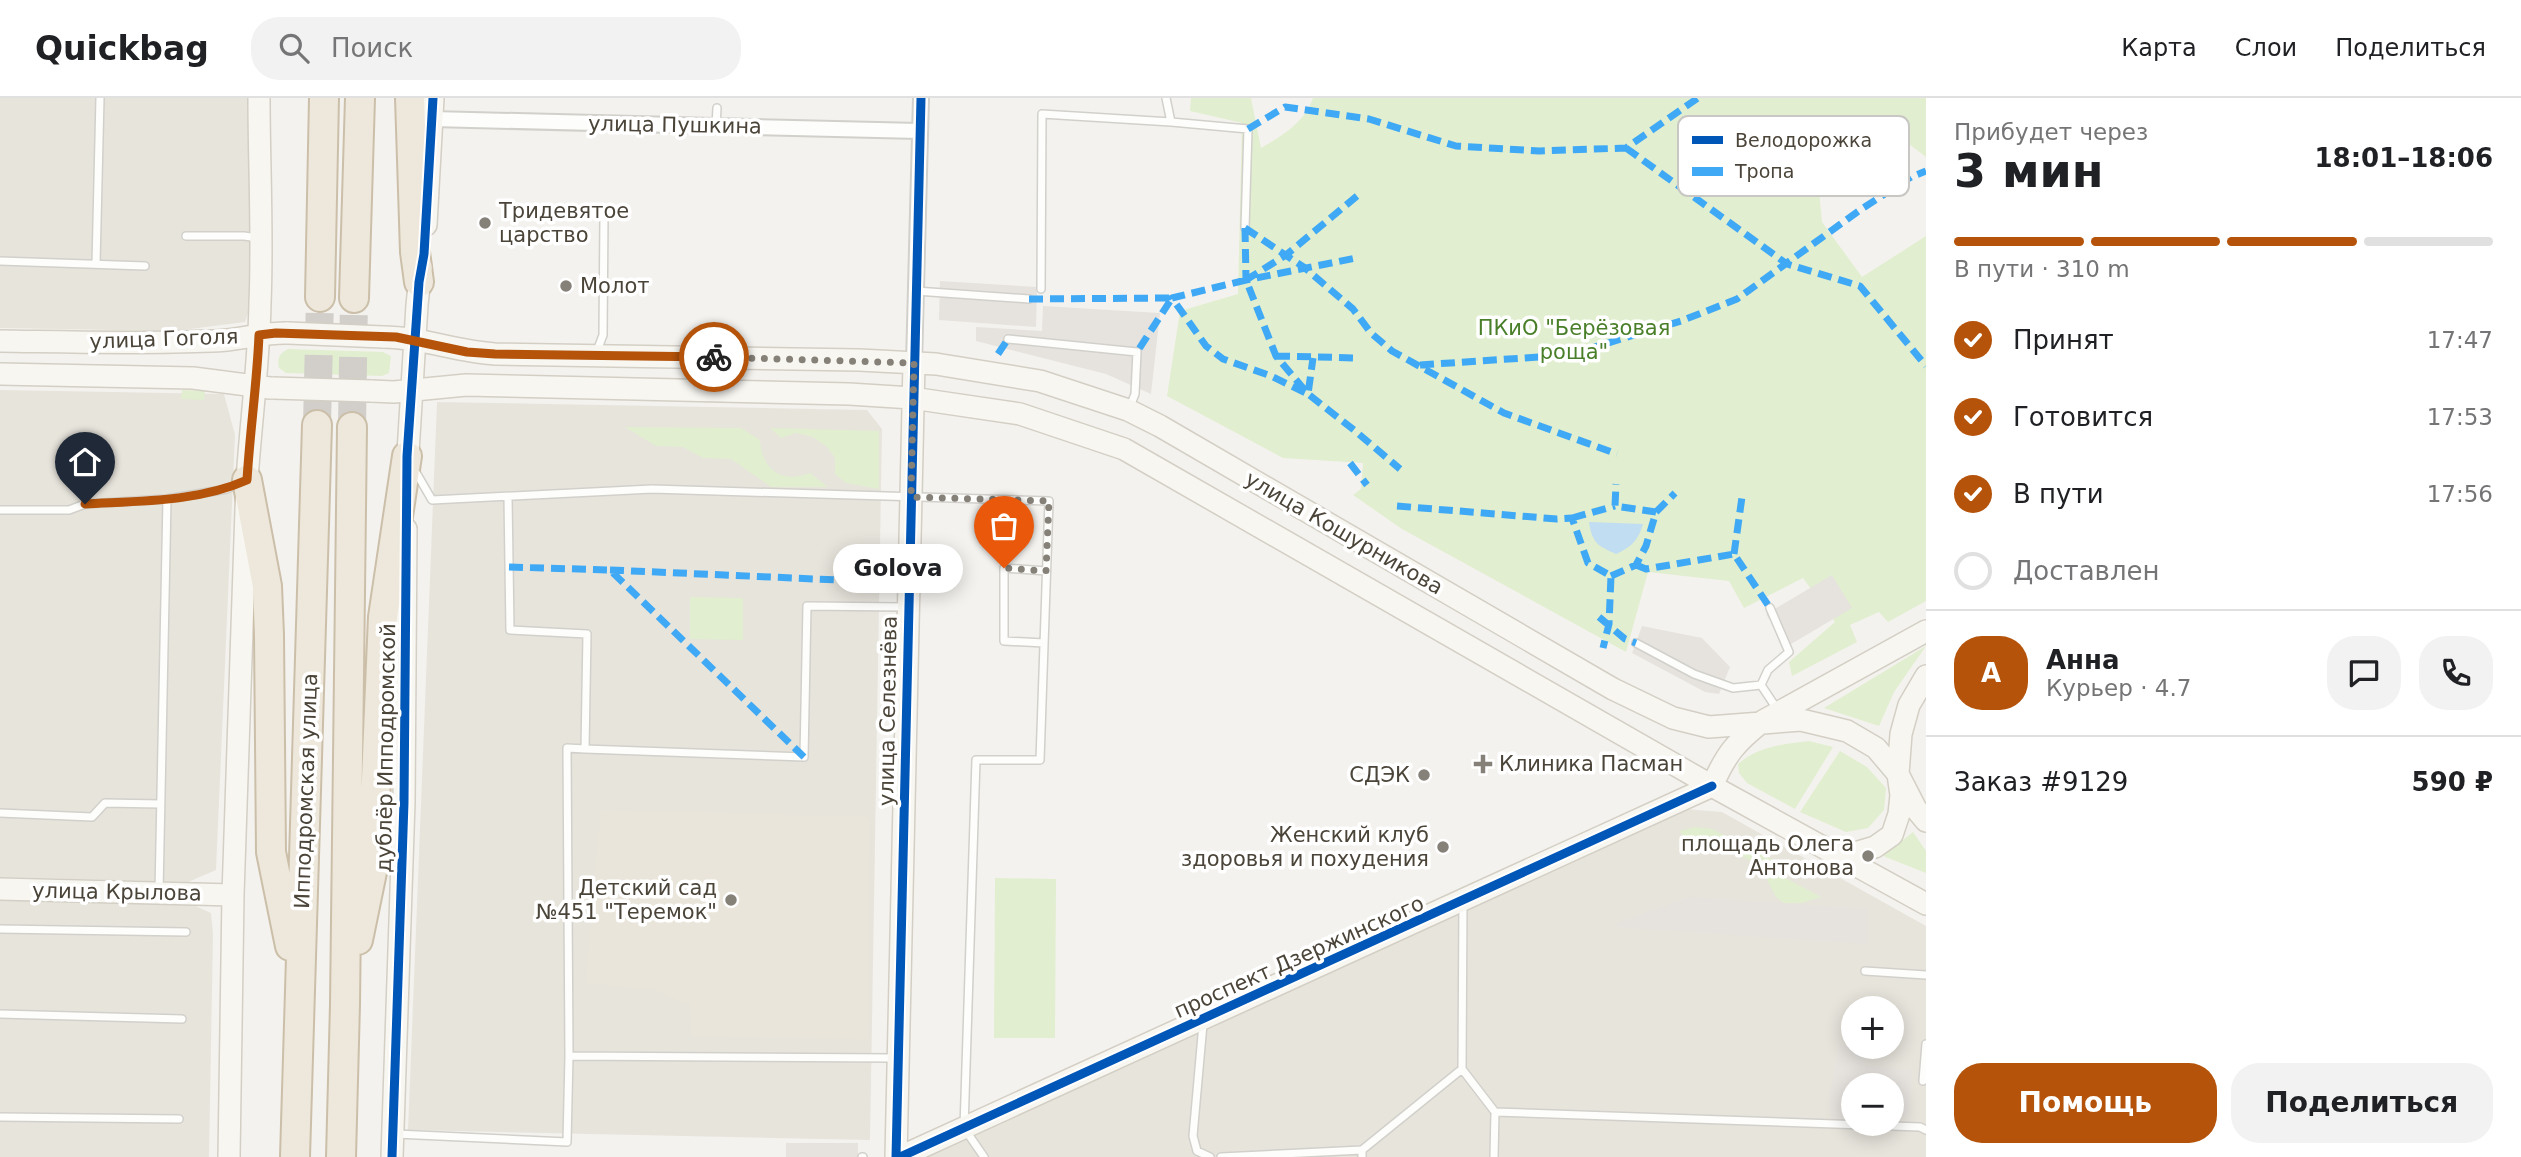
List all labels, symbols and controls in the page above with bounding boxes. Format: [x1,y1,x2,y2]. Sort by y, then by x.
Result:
search box [251,17,741,80]
text: Quickbag [35,29,209,68]
icon: search [275,29,313,67]
text: Поиск [331,33,413,63]
text: Карта [2121,34,2197,62]
text: Слои [2235,34,2297,62]
text: Поделиться [2335,34,2486,62]
street label: улица Пушкина [588,111,762,139]
legend [1678,116,1909,196]
text: Прибудет через [1954,119,2148,145]
text: Велодорожка [1735,129,1872,151]
text: 18:01–18:06 [2314,143,2493,173]
text: 3 мин [1954,144,2104,198]
text: Тропа [1734,160,1794,182]
place label: Тридевятое царство [498,199,629,247]
marker: Тридевятое царство [477,215,493,231]
text: В пути · 310 m [1954,256,2130,282]
place label: Молот [580,274,649,298]
marker: Молот [558,278,574,294]
park label: ПКиО "Берёзовая роща" [1478,316,1670,364]
icon: check [1954,321,1992,359]
courier [679,322,749,392]
street label: улица Гоголя [89,324,239,354]
text: Принят [2013,325,2114,355]
text: 17:47 [2427,327,2493,353]
icon: bike [695,338,733,376]
icon: check [1954,398,1992,436]
text: Готовится [2013,402,2153,432]
text: 17:53 [2427,404,2493,430]
pin [55,432,115,504]
icon: home [66,443,104,481]
street label: улица Кошурникова [1241,467,1447,599]
icon: check [1954,475,1992,513]
text: В пути [2013,479,2104,509]
text: 17:56 [2427,481,2493,507]
pin [974,496,1034,568]
icon: bag [985,507,1023,545]
callout: Golova [832,544,962,592]
text: Golova [854,555,942,581]
text: Доставлен [2013,556,2160,586]
street label: улица Селезнёва [874,616,902,806]
street label: дублёр Ипподромской [372,623,400,873]
button: chat [2327,636,2401,710]
button: phone [2419,636,2493,710]
text: Анна [2046,645,2120,675]
text: А [1981,658,2001,688]
street label: Ипподромская улица [290,673,322,909]
text: Курьер · 4.7 [2046,675,2191,701]
place label: Клиника Пасман [1499,752,1683,776]
marker: Клиника Пасман [1473,754,1493,774]
place label: СДЭК [1349,763,1410,787]
marker: СДЭК [1416,767,1432,783]
text: Заказ #9129 [1954,767,2128,797]
text: 590 ₽ [2412,767,2493,797]
place label: Женский клуб здоровья и похудения [1181,823,1429,871]
place label: площадь Олега Антонова [1681,832,1854,880]
marker: Женский клуб здоровья и похудения [1435,839,1451,855]
marker: площадь Олега Антонова [1860,848,1876,864]
place label: Детский сад №451 "Теремок" [536,876,717,924]
street label: улица Крылова [32,879,202,905]
street label: проспект Дзержинского [1170,891,1428,1023]
marker: Детский сад №451 "Теремок" [723,892,739,908]
map controls [1841,996,1904,1136]
button: + [1841,996,1904,1059]
button: Помощь [1954,1063,2217,1143]
button: Поделиться [2231,1063,2493,1143]
button: − [1841,1073,1904,1136]

